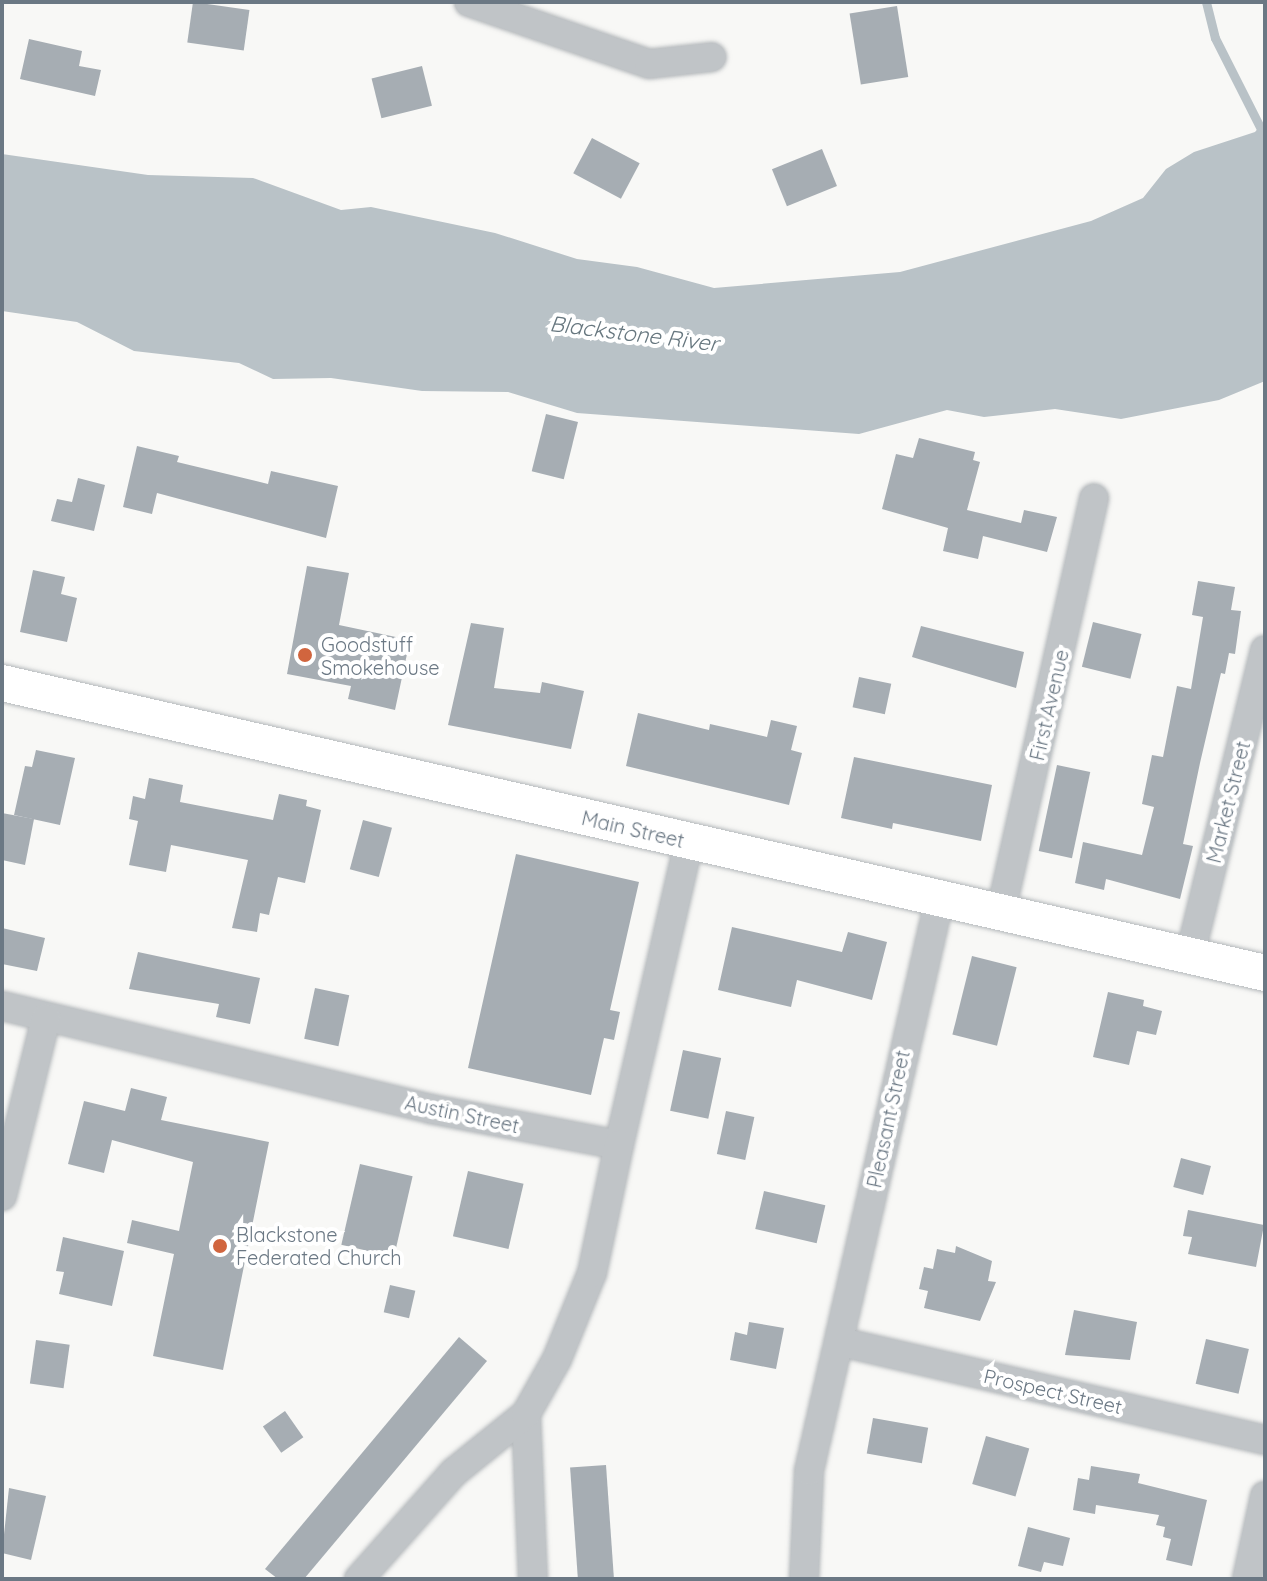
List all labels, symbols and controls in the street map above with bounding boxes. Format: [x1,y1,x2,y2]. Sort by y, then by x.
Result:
water label: Blackstone River [548,311,720,357]
place label: Goodstuff Smokehouse [321,632,440,679]
marker: Goodstuff Smokehouse [296,646,314,664]
street label: First Avenue [1025,647,1073,763]
street label: Market Street [1201,739,1255,865]
street label: Main Street [579,806,687,852]
street label: Pleasant Street [862,1048,914,1190]
street label: Austin Street [403,1090,521,1138]
place label: Blackstone Federated Church [236,1222,402,1269]
marker: Blackstone Federated Church [211,1237,229,1255]
street label: Prospect Street [981,1363,1125,1419]

